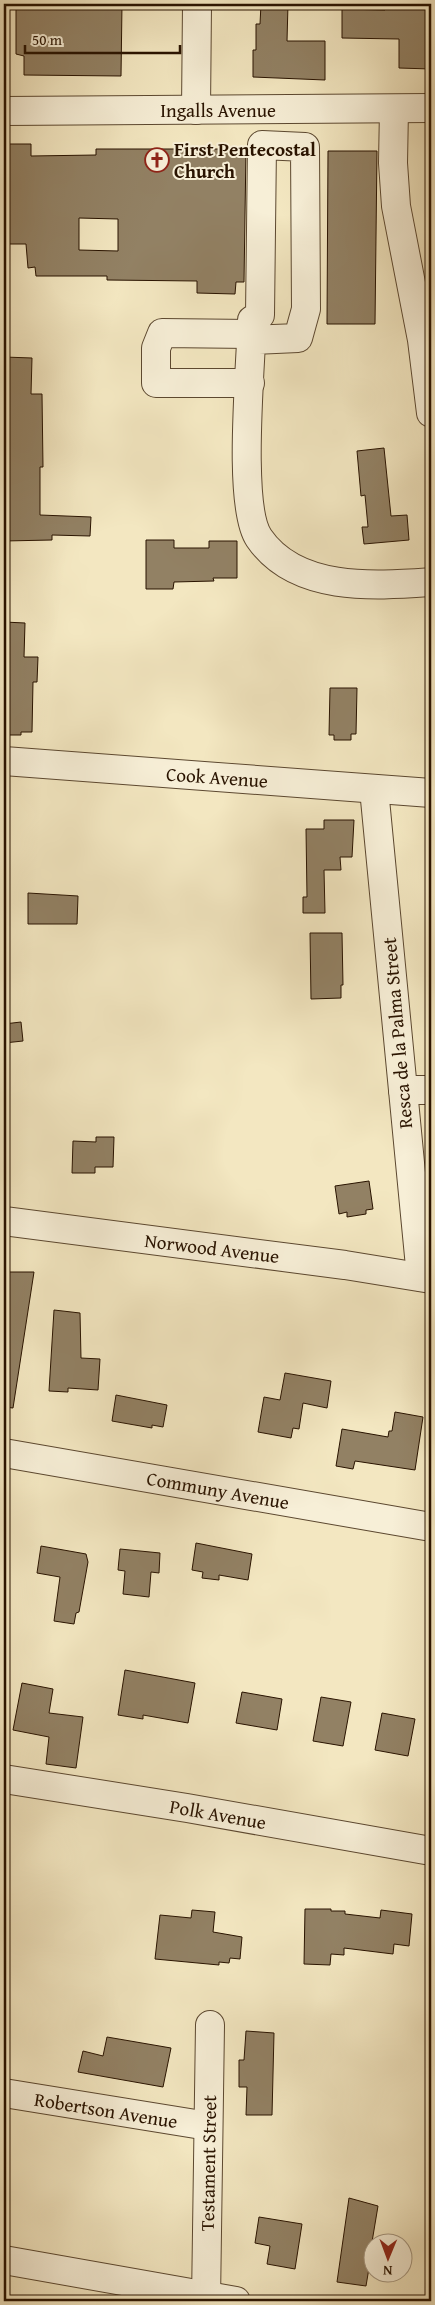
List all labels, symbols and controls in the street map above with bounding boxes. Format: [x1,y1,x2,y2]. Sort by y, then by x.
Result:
scale bar [25,22,180,54]
text: 50 m [32,29,63,50]
street label: Ingalls Avenue [160,96,276,124]
place label: First Pentecostal Church [174,135,316,185]
church icon: First Pentecostal Church [144,147,170,173]
street label: Cook Avenue [165,759,269,795]
street label: Resca de la Palma Street [375,936,419,1130]
street label: Norwood Avenue [143,1226,281,1270]
street label: Communy Avenue [145,1464,291,1516]
street label: Polk Avenue [168,1792,268,1836]
street label: Robertson Avenue [32,2085,180,2135]
street label: Testament Street [193,2094,223,2231]
north arrow [362,2232,412,2282]
text: N [382,2261,393,2281]

